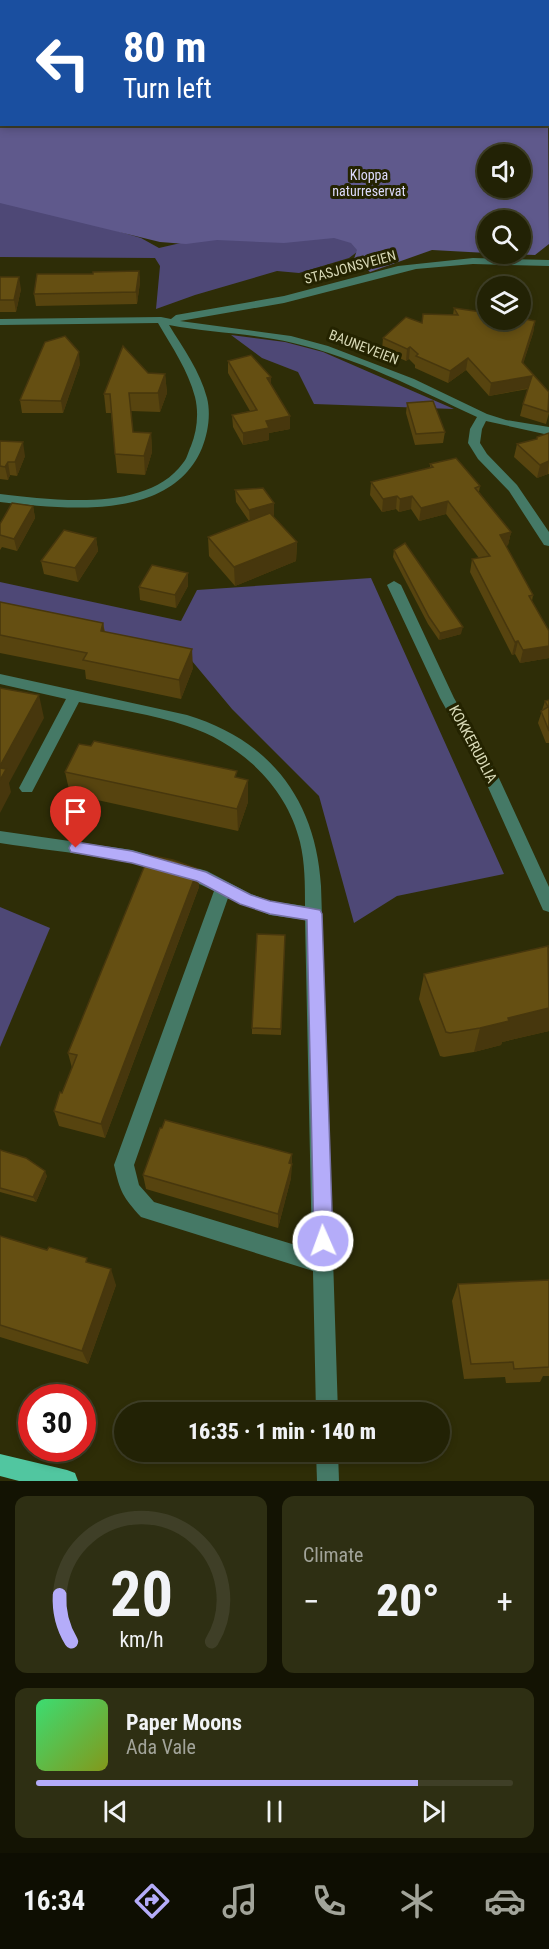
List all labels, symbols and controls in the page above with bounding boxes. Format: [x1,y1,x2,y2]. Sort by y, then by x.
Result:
text: 80 m [123,23,206,72]
icon: left [24,24,102,102]
text: Turn left [123,73,212,105]
map controls [477,144,531,330]
button: sound [477,144,531,198]
park label: Kloppa naturreservat [332,167,406,199]
button: search [477,210,531,264]
street label: STASJONSVEIEN [302,247,398,287]
button: layers [477,276,531,330]
street label: BAUNEVEIEN [327,326,401,368]
street label: KOKKERUDLIA [445,702,501,786]
pin [50,786,101,848]
icon: arrive [59,795,92,828]
position arrow [291,1209,355,1273]
speed limit sign: 30 [18,1384,96,1462]
text: 16:35 · 1 min · 140 m [188,1419,376,1444]
text: Climate [303,1543,363,1567]
text: 20 [109,1558,173,1631]
text: 20° [376,1574,440,1627]
text: − [303,1582,320,1621]
text: + [497,1582,513,1621]
text: km/h [119,1627,163,1652]
text: Paper Moons [126,1710,242,1735]
text: Ada Vale [126,1735,196,1759]
icon: previous [99,1795,132,1828]
icon: pause [258,1795,291,1828]
icon: next [417,1795,450,1828]
icon: directions [131,1880,173,1922]
icon: music [219,1880,261,1922]
icon: phone [308,1880,350,1922]
icon: climate [396,1880,438,1922]
icon: car [484,1880,526,1922]
text: 16:34 [23,1885,85,1917]

